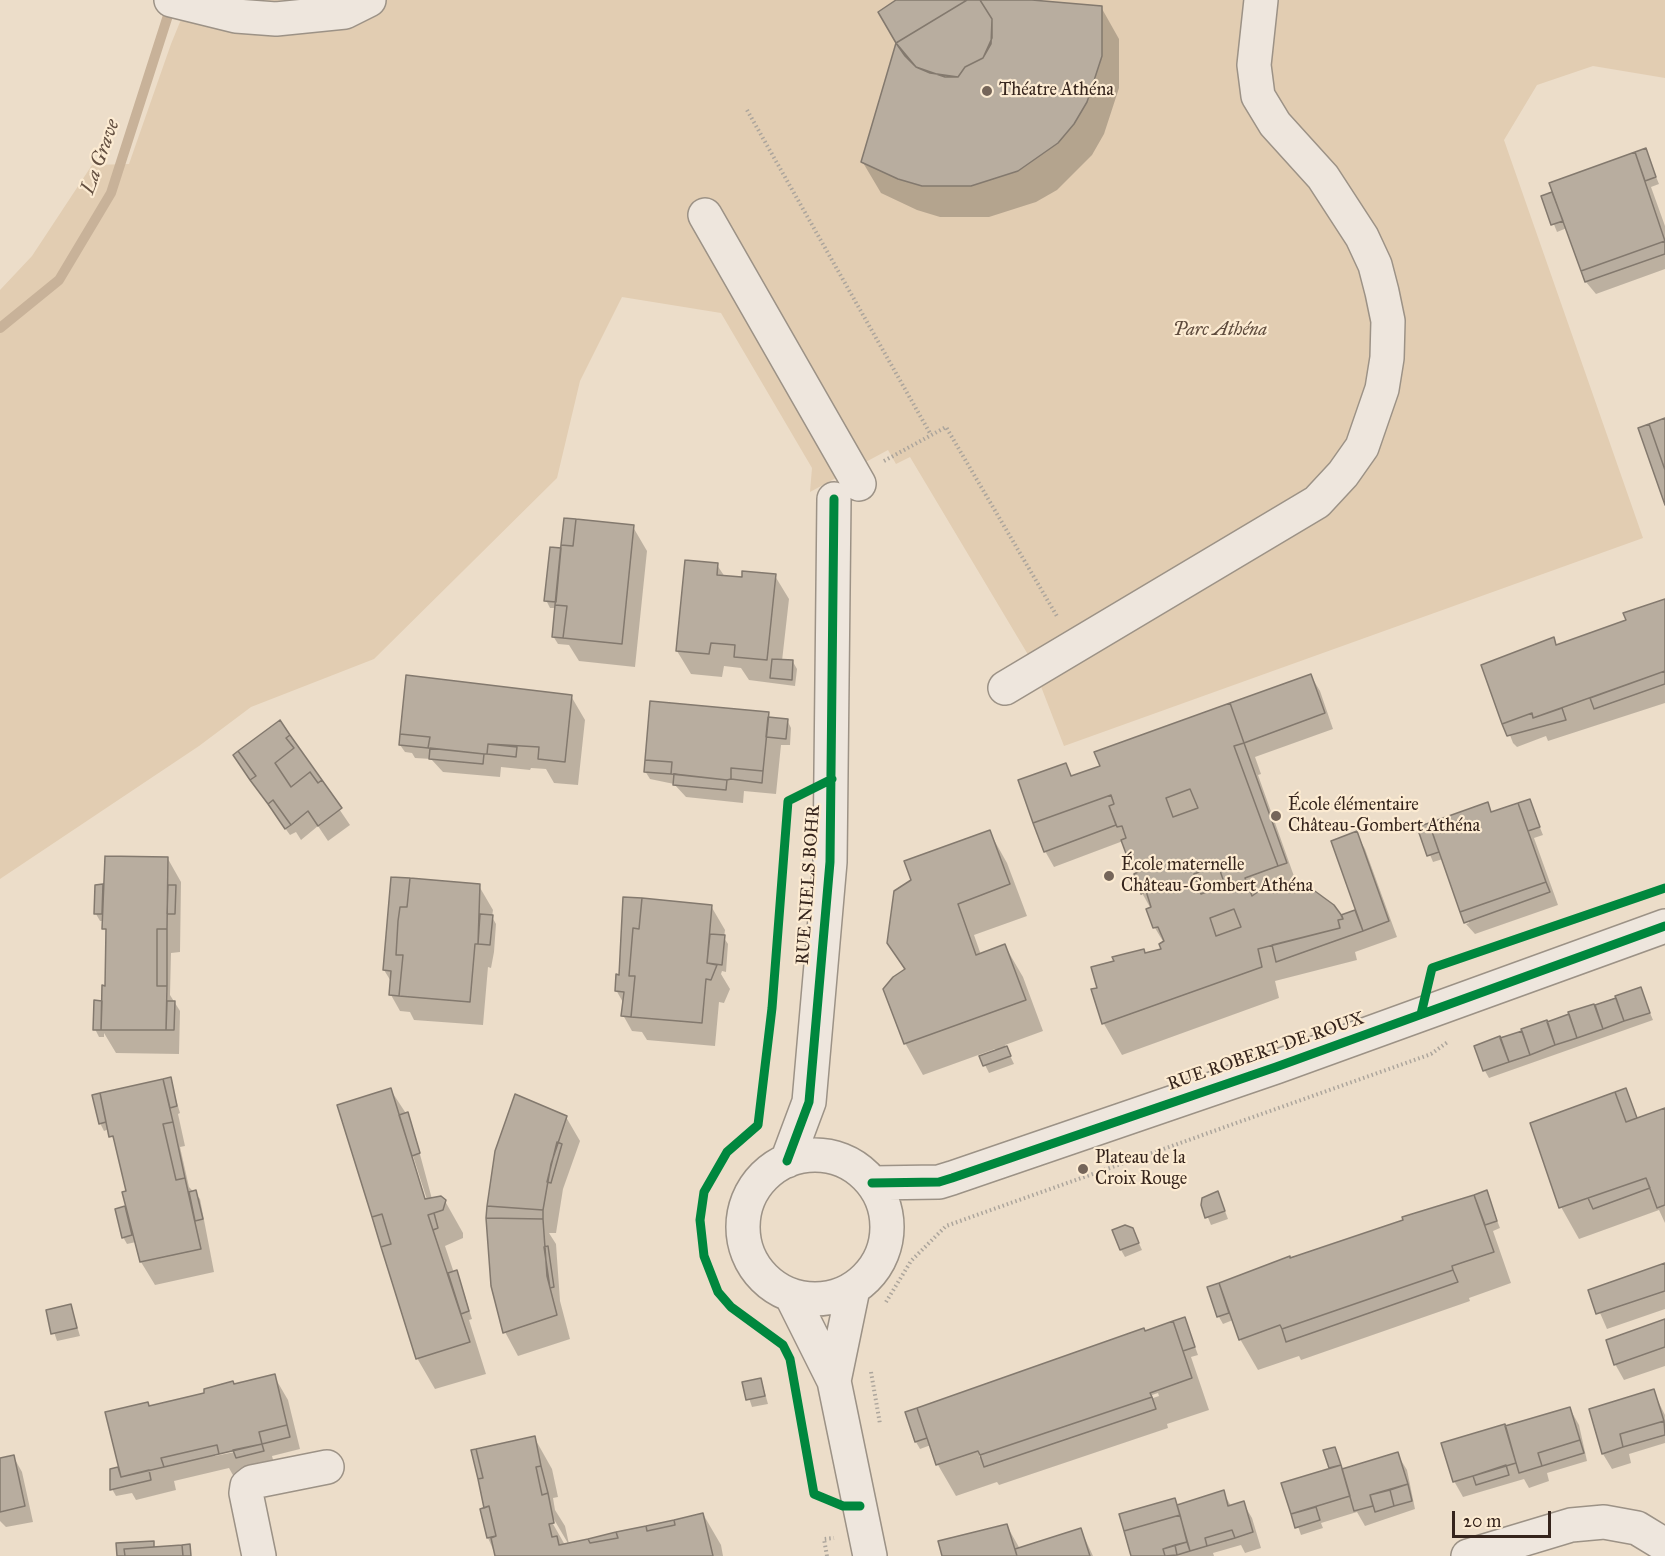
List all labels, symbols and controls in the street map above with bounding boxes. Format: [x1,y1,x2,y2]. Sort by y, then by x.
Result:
place label: Théatre Athéna [999,80,1114,102]
marker: Théatre Athéna [980,84,994,98]
water label: La Grave [76,116,126,198]
park label: Parc Athéna [1173,320,1267,342]
place label: École élémentaire Château-Gombert Athéna [1288,795,1480,838]
street label: RUE NIELS BOHR [793,804,825,966]
marker: École élémentaire Château-Gombert Athéna [1269,809,1283,823]
place label: École maternelle Château-Gombert Athéna [1121,855,1313,898]
marker: École maternelle Château-Gombert Athéna [1102,869,1116,883]
street label: RUE ROBERT DE ROUX [1165,1008,1367,1096]
place label: Plateau de la Croix Rouge [1095,1148,1187,1190]
marker: Plateau de la Croix Rouge [1076,1162,1090,1176]
scale bar [1455,1499,1554,1537]
text: 20 m [1463,1510,1501,1532]

